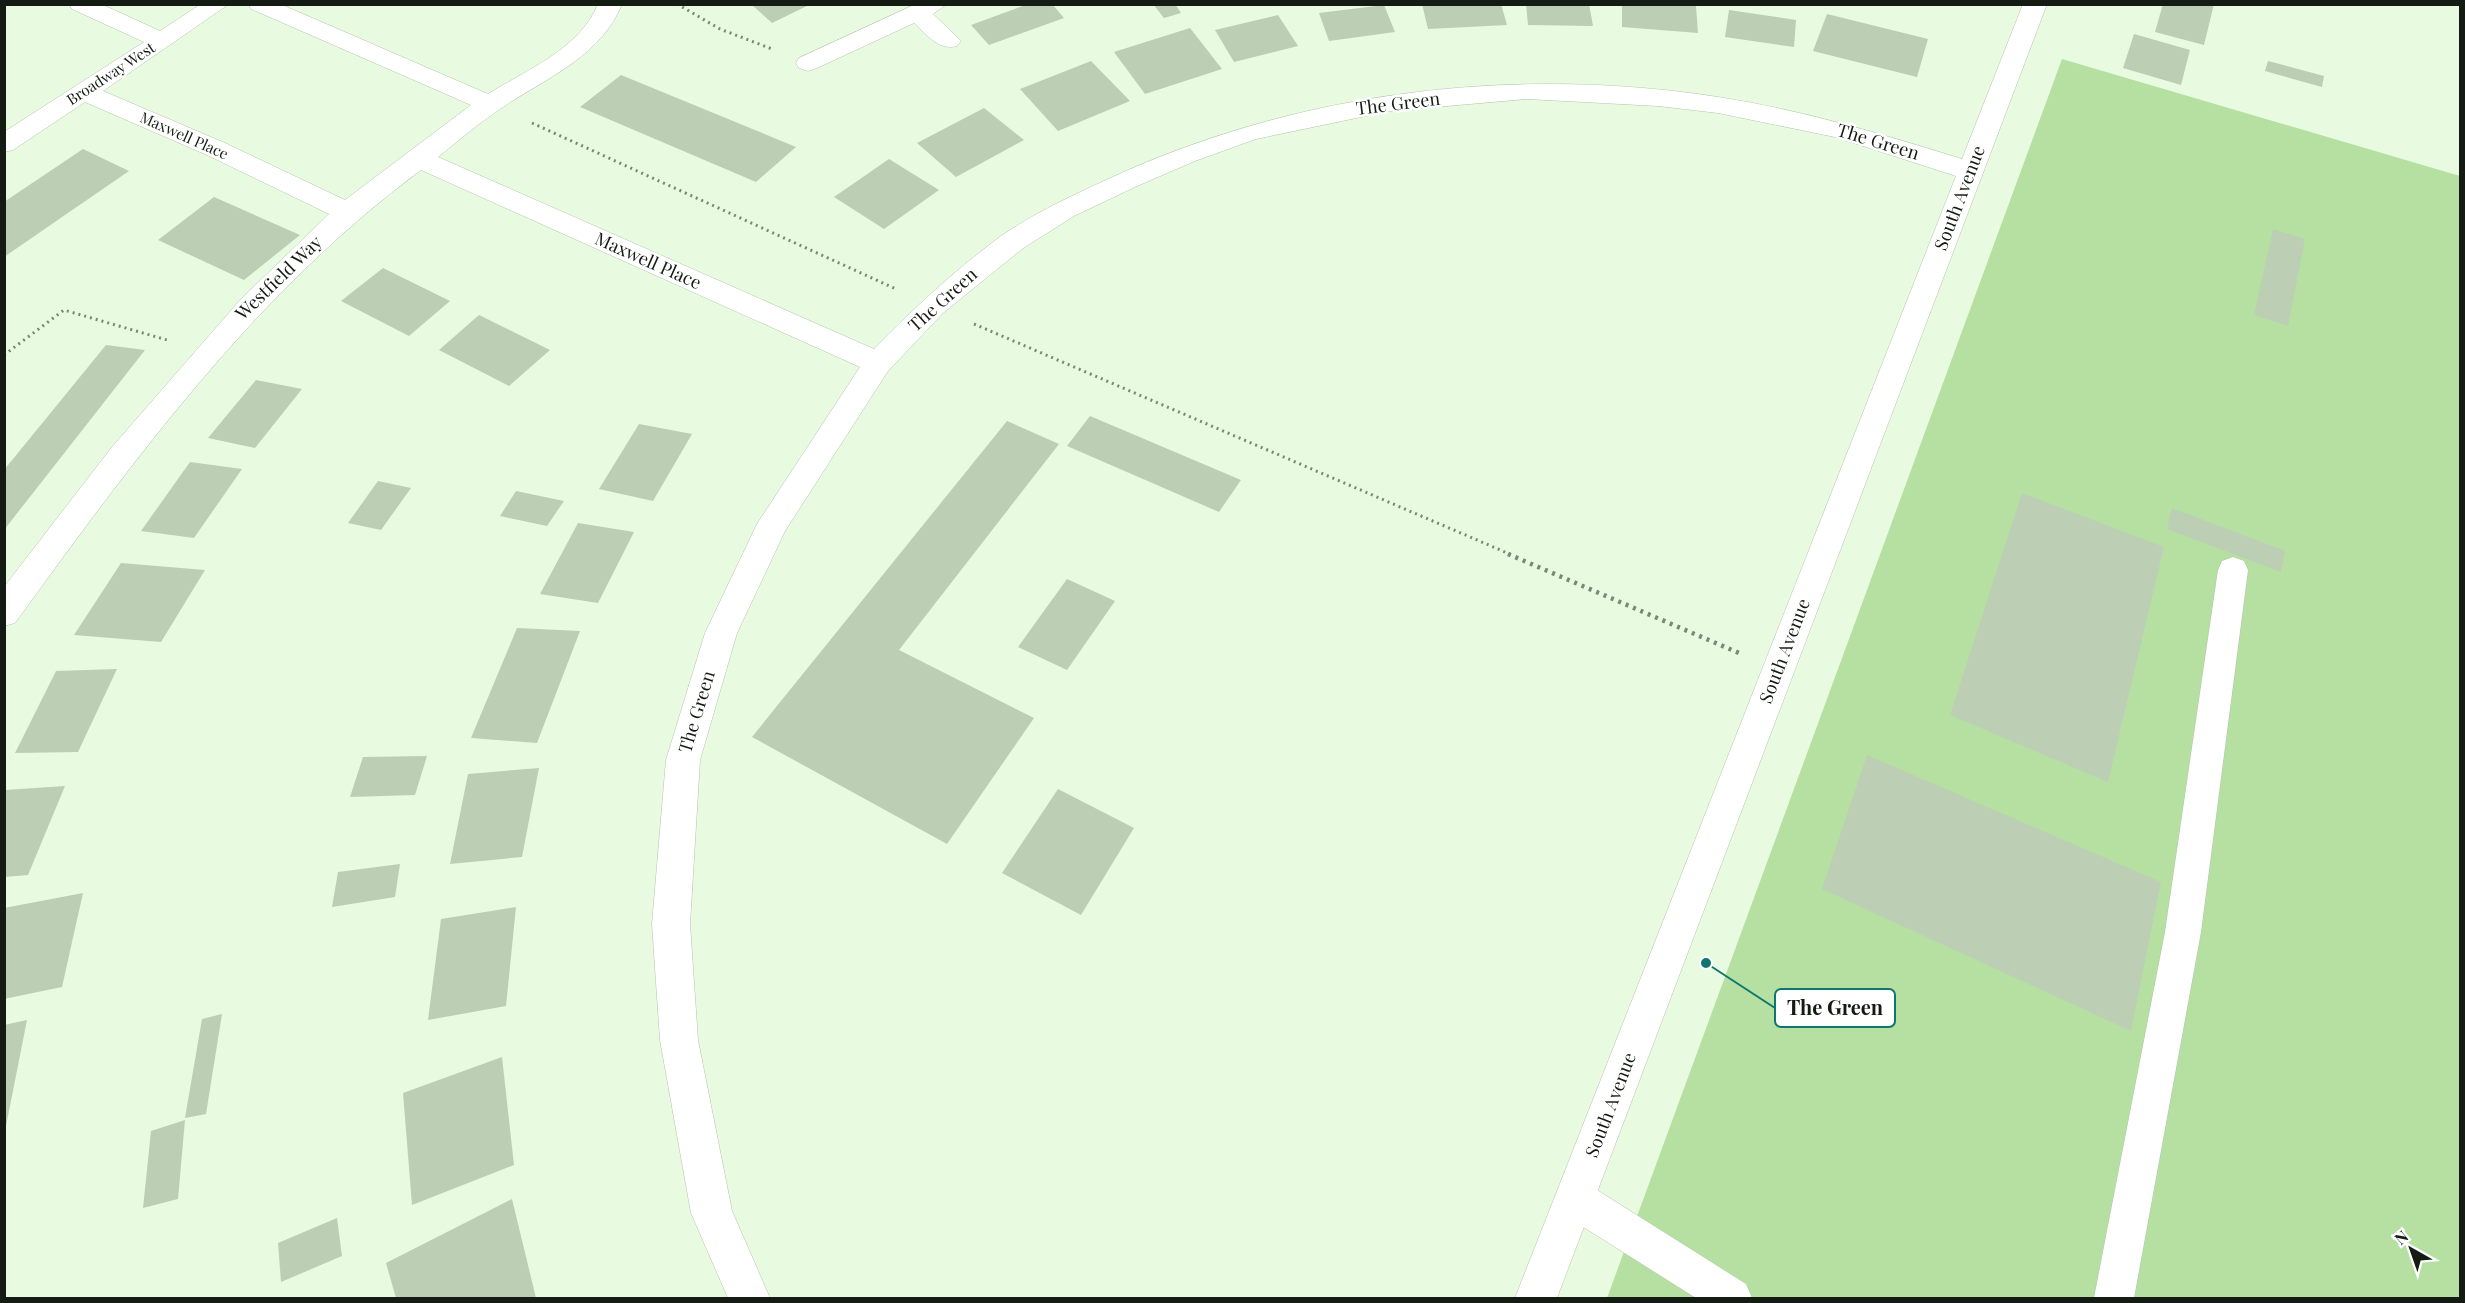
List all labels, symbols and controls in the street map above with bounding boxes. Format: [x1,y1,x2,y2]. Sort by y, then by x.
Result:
street label: Broadway West [62,37,159,109]
street label: The Green [1354,86,1442,120]
street label: Maxwell Place [137,107,232,164]
street label: The Green [1834,117,1922,165]
street label: South Avenue [1928,142,1990,253]
street label: Maxwell Place [592,226,705,294]
street label: Westfield Way [229,230,327,325]
street label: The Green [903,262,982,336]
street label: South Avenue [1753,595,1815,706]
street label: The Green [672,668,720,756]
callout: The Green [1775,989,1895,1027]
text: The Green [1787,993,1884,1020]
street label: South Avenue [1579,1049,1641,1160]
north arrow [2381,1219,2441,1279]
text: N [2390,1225,2413,1249]

